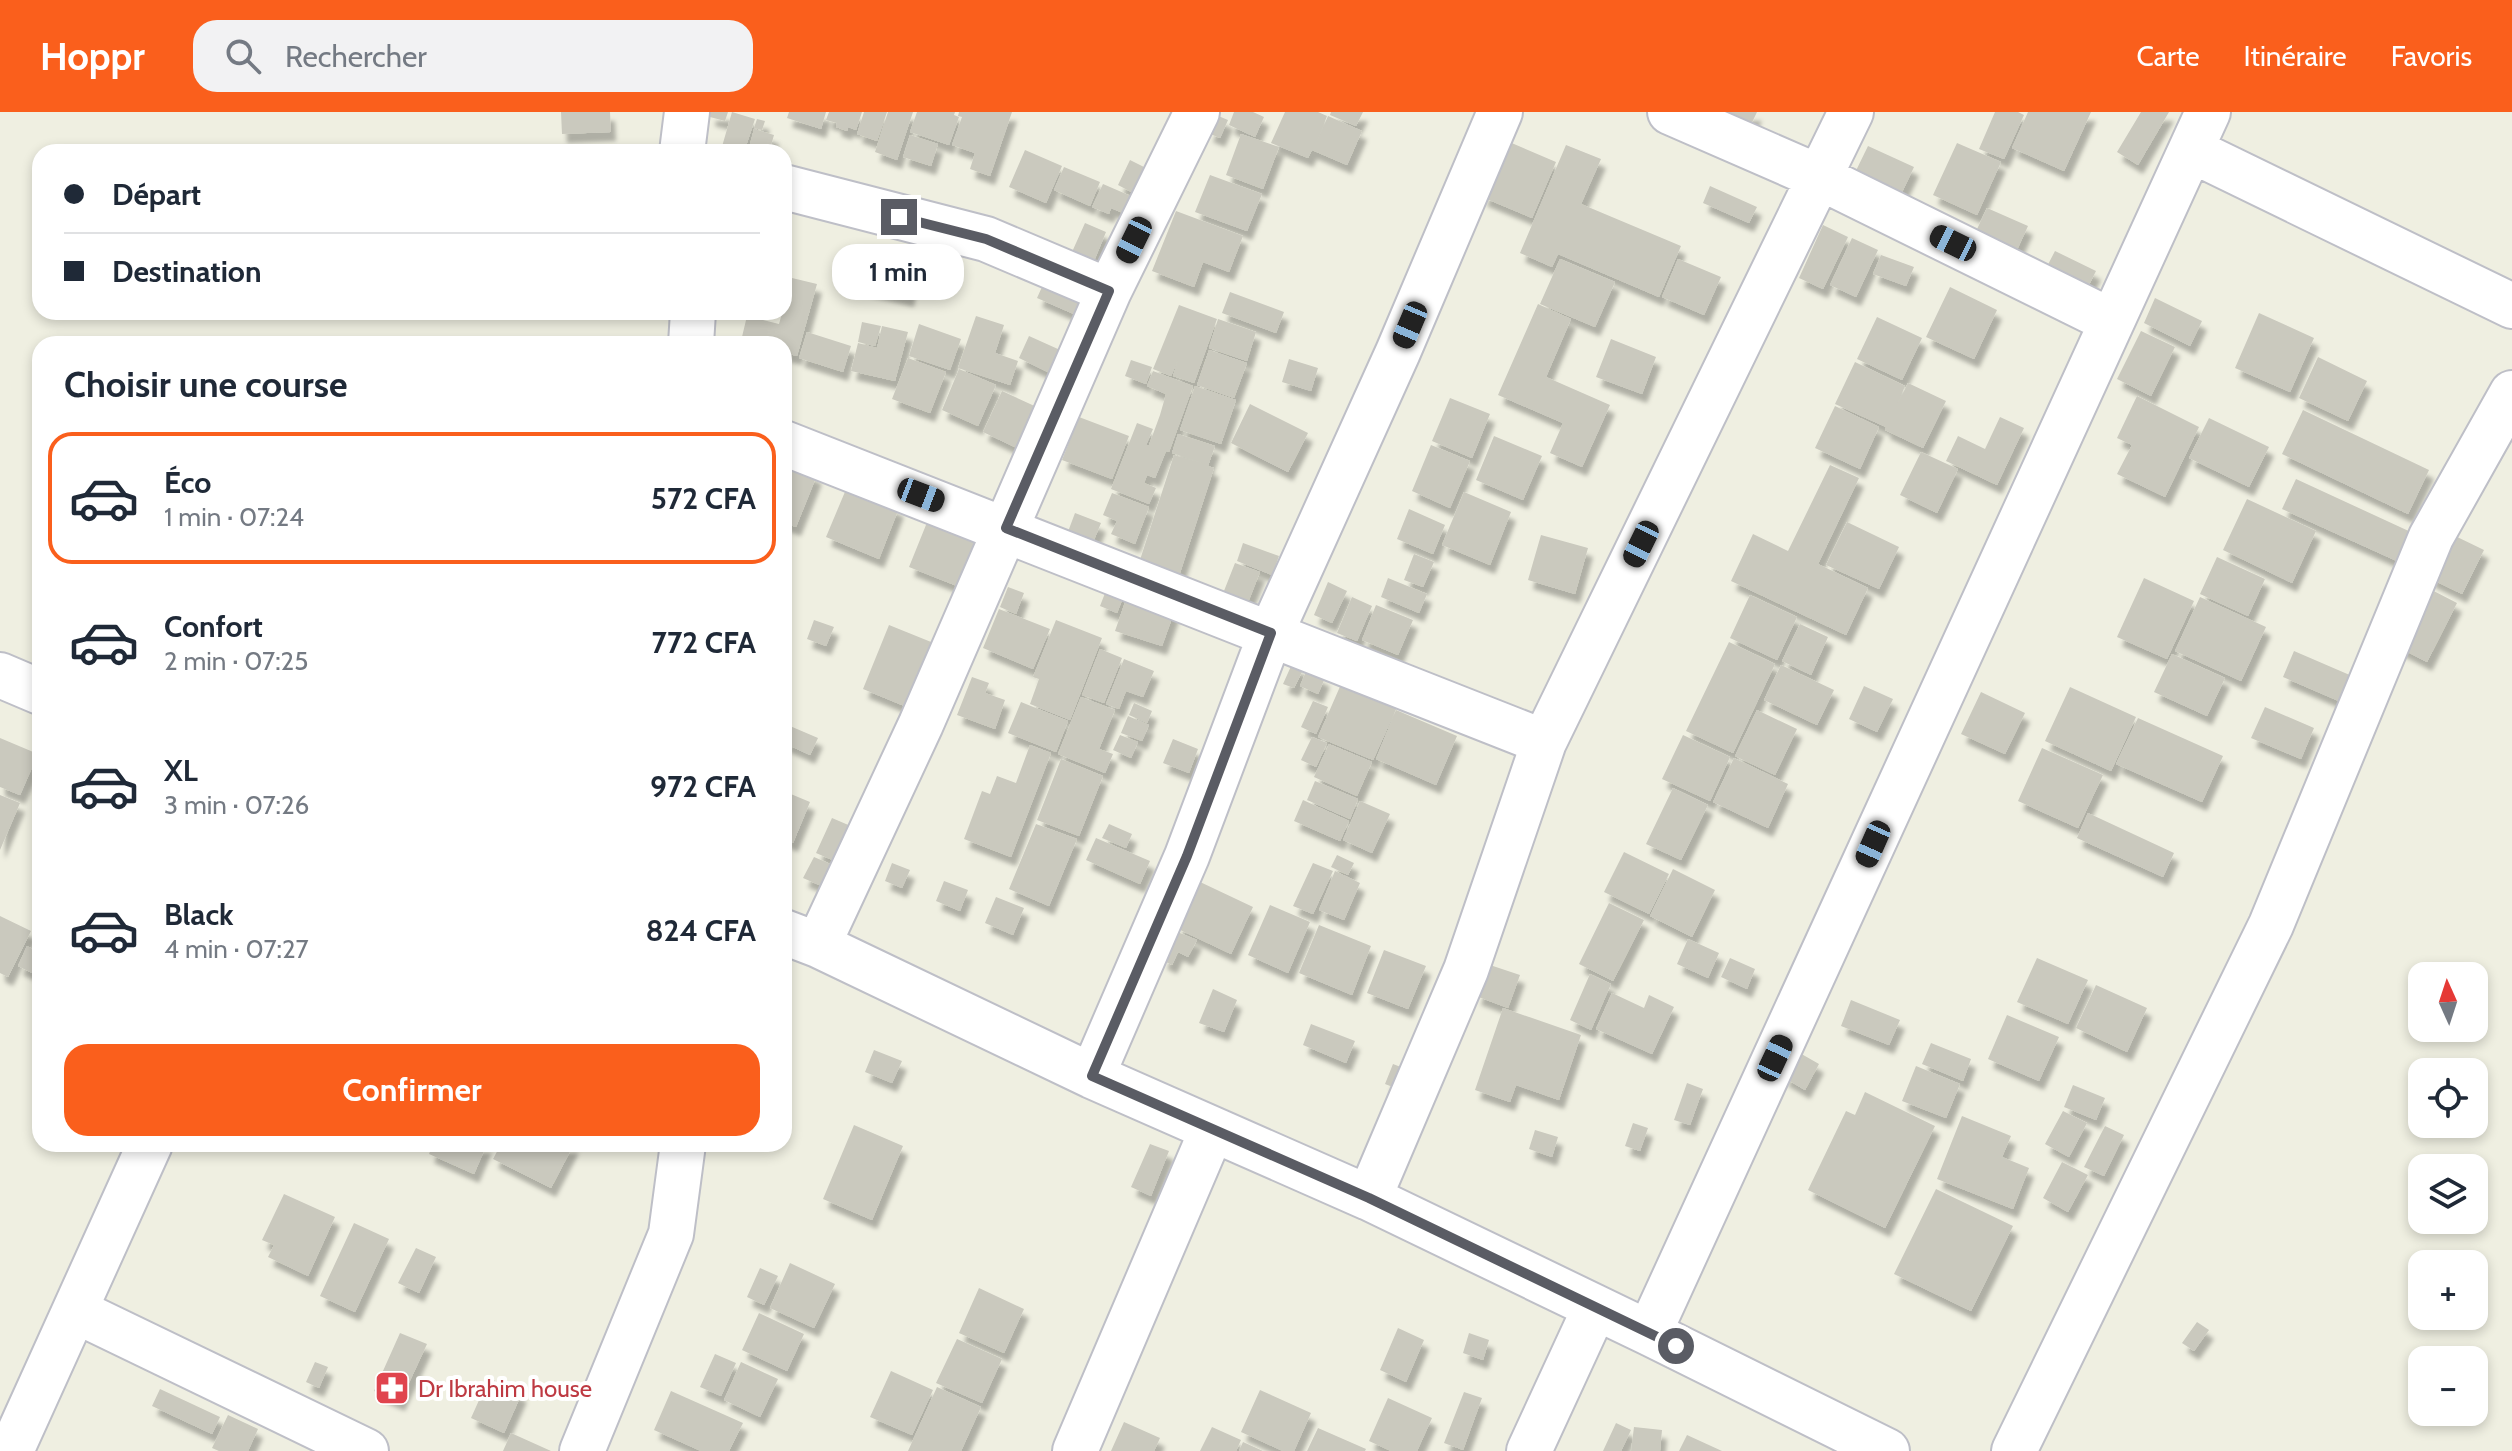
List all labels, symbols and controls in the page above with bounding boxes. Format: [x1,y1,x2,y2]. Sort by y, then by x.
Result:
search box [193,20,753,92]
text: Hoppr [40,33,145,80]
icon: search [221,34,265,78]
text: Rechercher [285,38,427,75]
text: Carte [2136,39,2200,73]
text: Itinéraire [2244,39,2347,73]
text: Favoris [2391,39,2472,73]
text: Départ [112,176,201,213]
route end [881,199,917,235]
car [1113,213,1155,267]
car [1926,222,1980,264]
callout: 1 min [833,245,965,301]
text: Destination [112,253,262,290]
text: 1 min [869,256,927,288]
car [1390,298,1430,352]
text: Choisir une course [64,362,347,406]
icon: car [68,462,140,534]
text: Éco [164,464,211,501]
car [894,475,948,515]
text: 572 CFA [651,480,756,517]
text: 1 min · 07:24 [164,501,304,533]
car [1620,517,1662,571]
icon: car [68,606,140,678]
text: Confort [164,608,263,645]
text: 772 CFA [652,624,756,661]
text: 2 min · 07:25 [164,645,308,677]
icon: car [68,750,140,822]
text: XL [164,752,198,789]
text: 972 CFA [650,768,756,805]
text: 3 min · 07:26 [164,789,309,821]
car [1852,817,1894,871]
icon: car [68,894,140,966]
text: Black [164,896,234,933]
text: 824 CFA [645,912,756,949]
text: 4 min · 07:27 [164,933,309,965]
north arrow [2408,962,2488,1042]
map controls [2408,962,2488,1426]
car [1754,1031,1796,1085]
button: Confirmer [64,1044,760,1136]
button: locate [2408,1058,2488,1138]
button: layers [2408,1154,2488,1234]
button: + [2408,1250,2488,1330]
route start [1658,1328,1694,1364]
button: − [2408,1346,2488,1426]
pharmacy icon: Dr Ibrahim house [373,1369,411,1407]
place label: Dr Ibrahim house [418,1374,592,1403]

